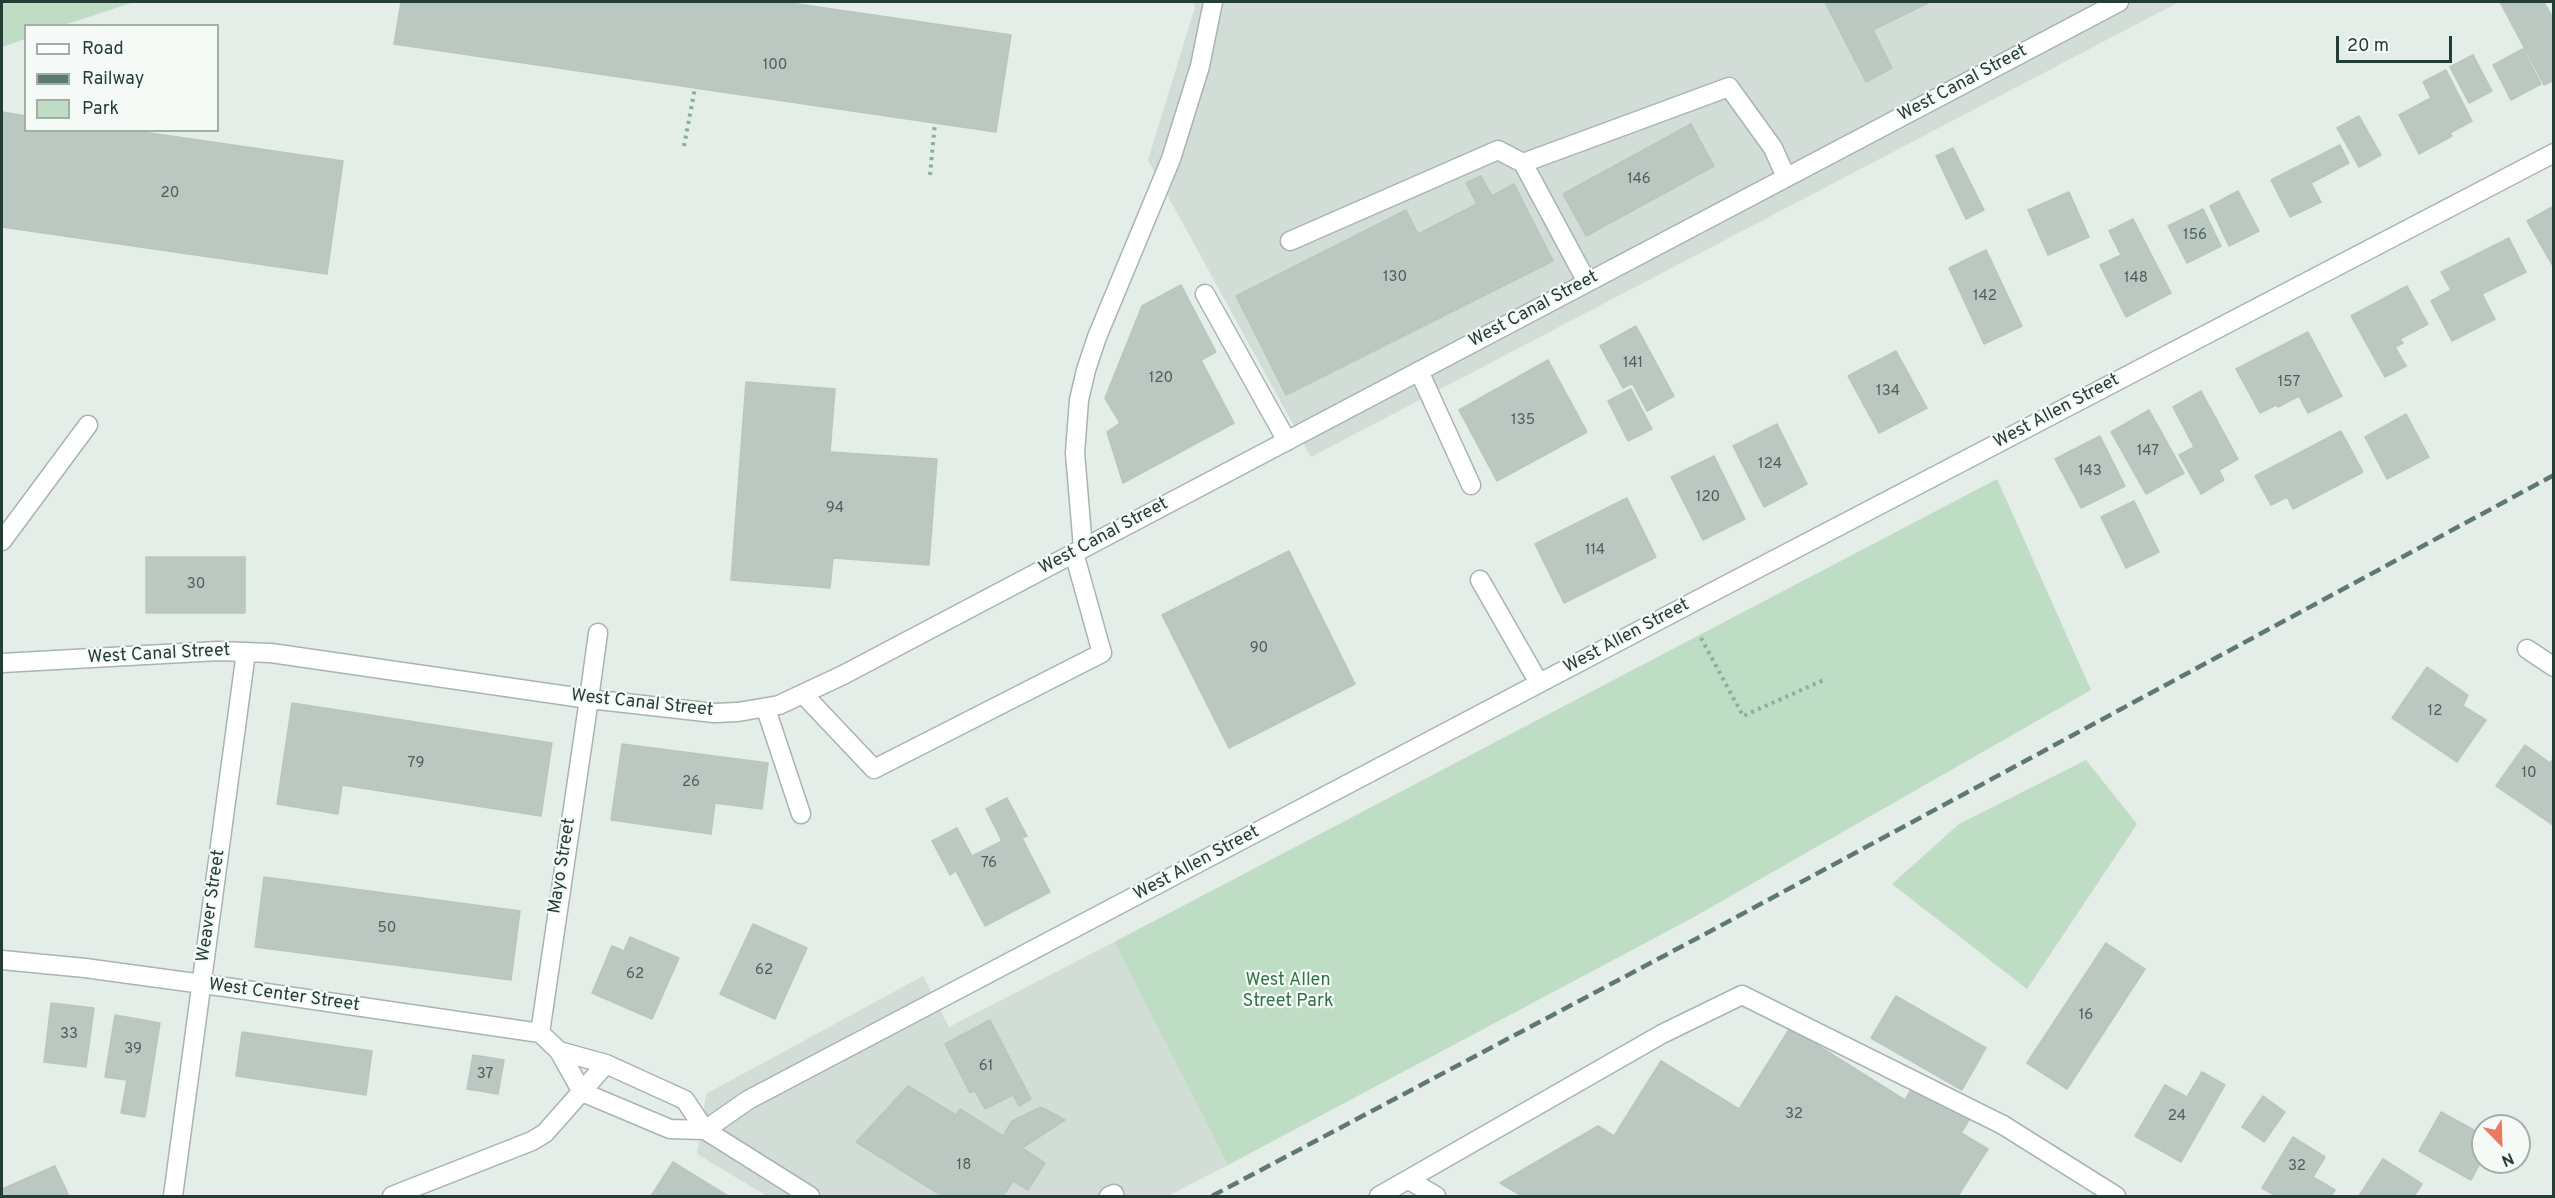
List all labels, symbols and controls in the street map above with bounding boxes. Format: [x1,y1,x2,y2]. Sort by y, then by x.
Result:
legend [24,24,219,132]
scale bar [2339,24,2454,62]
text: 20 m [2347,35,2389,58]
text: Road [82,38,124,61]
street label: West Canal Street [1895,41,2031,127]
house number: 100 [763,57,787,75]
text: Railway [82,68,144,91]
text: Park [82,98,119,121]
house number: 146 [1627,171,1651,189]
house number: 20 [161,185,179,203]
house number: 156 [2183,227,2207,245]
street label: West Canal Street [1466,267,1602,353]
house number: 130 [1383,269,1407,287]
house number: 148 [2124,270,2148,288]
house number: 142 [1973,288,1997,306]
house number: 141 [1623,355,1643,373]
house number: 120 [1149,370,1173,388]
street label: West Allen Street [1991,370,2123,454]
house number: 157 [2278,374,2300,392]
house number: 134 [1876,383,1900,401]
house number: 135 [1511,412,1535,430]
house number: 147 [2137,443,2159,461]
house number: 124 [1758,456,1782,474]
house number: 143 [2078,463,2102,481]
house number: 120 [1696,489,1720,507]
street label: West Canal Street [1036,494,1172,580]
house number: 94 [826,500,844,518]
house number: 114 [1585,542,1605,560]
house number: 30 [187,576,205,594]
street label: West Allen Street [1561,595,1693,679]
street label: West Canal Street [87,640,231,670]
house number: 90 [1250,640,1268,658]
street label: West Canal Street [570,686,714,722]
house number: 12 [2428,703,2442,721]
house number: 79 [408,755,424,773]
house number: 10 [2521,765,2537,783]
house number: 26 [682,774,700,792]
street label: Mayo Street [545,817,581,915]
street label: West Allen Street [1131,822,1263,906]
street label: Weaver Street [193,848,231,964]
house number: 76 [981,855,997,873]
house number: 50 [378,920,396,938]
house number: 62 [755,962,773,980]
house number: 62 [626,966,644,984]
park label: West Allen Street Park [1243,970,1333,1012]
street label: West Center Street [207,975,361,1017]
house number: 16 [2079,1007,2093,1025]
house number: 33 [60,1026,78,1044]
house number: 39 [124,1041,142,1059]
house number: 61 [979,1058,993,1076]
house number: 37 [477,1066,493,1084]
house number: 32 [1785,1106,1803,1124]
house number: 24 [2168,1108,2186,1126]
north arrow [2471,1114,2531,1174]
text: N [2498,1147,2516,1170]
house number: 18 [957,1157,971,1175]
house number: 32 [2288,1158,2306,1176]

